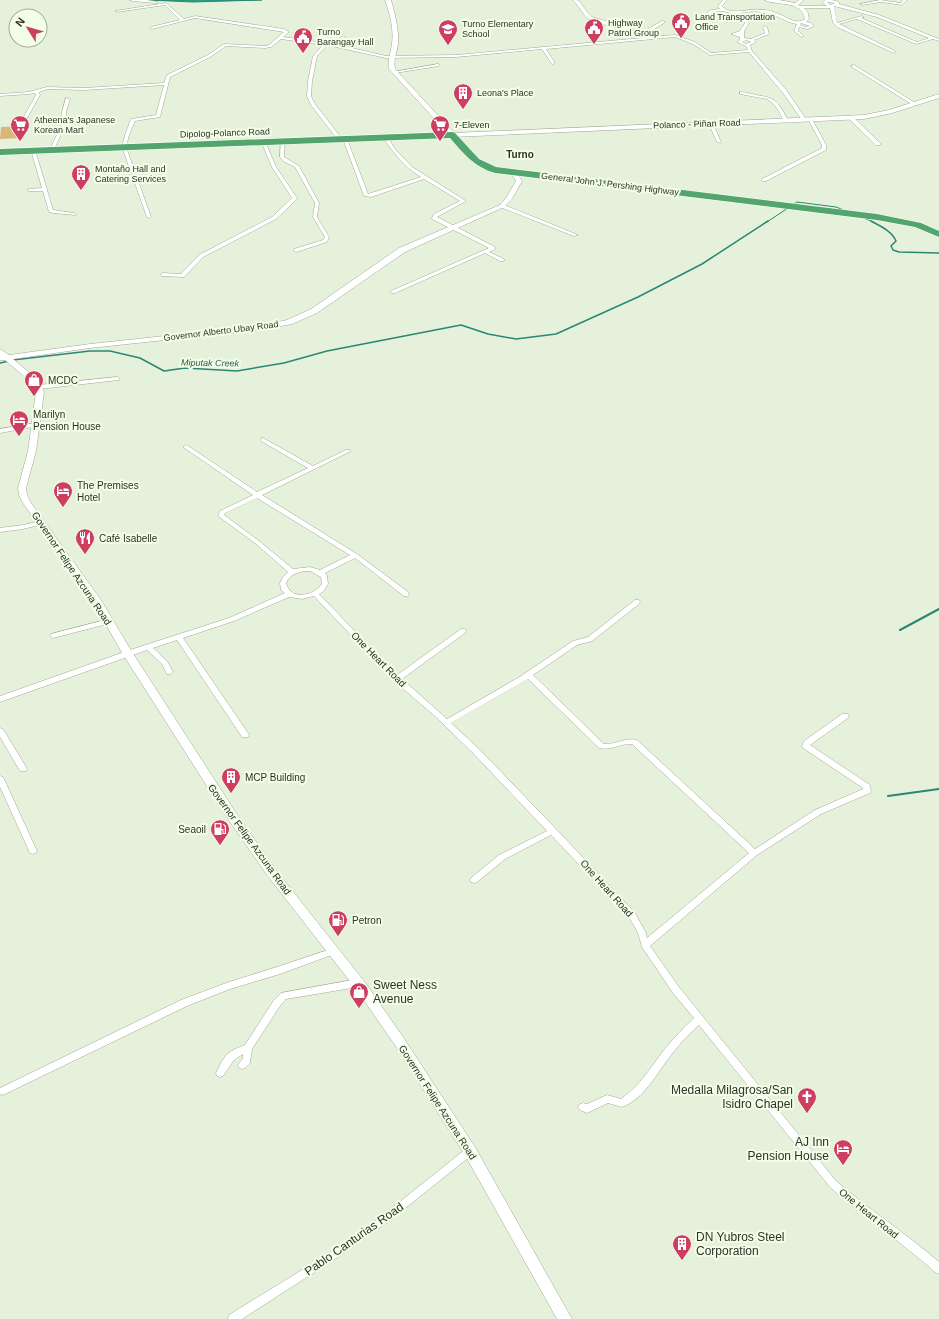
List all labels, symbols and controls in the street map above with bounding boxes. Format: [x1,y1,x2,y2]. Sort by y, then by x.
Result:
north arrow [8,8,48,48]
public building icon: Land Transportation Office [670,11,692,39]
place label: Land Transportation Office [695,12,775,32]
text: N [13,15,27,29]
public building icon: Highway Patrol Group [583,17,605,45]
school or university icon: Turno Elementary School [437,18,459,46]
place label: Highway Patrol Group [608,18,659,38]
place label: Turno Elementary School [462,19,534,39]
public building icon: Turno Barangay Hall [292,26,314,54]
place label: Turno Barangay Hall [317,27,374,47]
building icon: Leona's Place [452,82,474,110]
place label: Leona's Place [477,88,533,98]
supermarket icon: Atheena's Japanese Korean Mart [9,114,31,142]
supermarket icon: 7-Eleven [429,114,451,142]
place label: Atheena's Japanese Korean Mart [34,115,115,135]
street label: Polanco - Piñan Road [653,117,741,131]
place label: 7-Eleven [454,120,490,130]
street label: Dipolog-Polanco Road [180,126,270,140]
district label: Turno [506,149,534,160]
building icon: Montaño Hall and Catering Services [70,163,92,191]
place label: Montaño Hall and Catering Services [95,164,167,184]
street label: General John J. Pershing Highway [541,171,680,197]
street label: Governor Alberto Ubay Road [163,319,279,343]
water label: Miputak Creek [181,357,240,369]
shop icon: MCDC [23,369,45,397]
place label: MCDC [48,375,78,386]
hotel icon: Marilyn Pension House [8,409,30,437]
place label: Marilyn Pension House [33,409,101,432]
hotel icon: The Premises Hotel [52,480,74,508]
place label: The Premises Hotel [77,480,139,503]
street label: Governor Felipe Azcuna Road [30,510,114,627]
restaurant icon: Café Isabelle [74,527,96,555]
place label: Café Isabelle [99,533,158,544]
street label: One Heart Road [349,630,408,689]
building icon: MCP Building [220,766,242,794]
place label: MCP Building [245,772,305,783]
street label: Governor Felipe Azcuna Road [206,782,293,897]
fuel station icon: Seaoil [209,818,231,846]
place label: Seaoil [178,824,206,835]
street label: One Heart Road [578,858,635,919]
fuel station icon: Petron [327,909,349,937]
place label: Petron [352,915,381,926]
place label: Sweet Ness Avenue [373,978,437,1006]
shop icon: Sweet Ness Avenue [348,981,370,1009]
street label: Governor Felipe Azcuna Road [396,1043,479,1161]
place label: Medalla Milagrosa/San Isidro Chapel [671,1083,793,1111]
church icon: Medalla Milagrosa/San Isidro Chapel [796,1086,818,1114]
place label: AJ Inn Pension House [748,1135,829,1163]
hotel icon: AJ Inn Pension House [832,1138,854,1166]
street label: One Heart Road [837,1186,900,1241]
street label: Pablo Canturias Road [302,1200,406,1278]
place label: DN Yubros Steel Corporation [696,1230,785,1258]
building icon: DN Yubros Steel Corporation [671,1233,693,1261]

